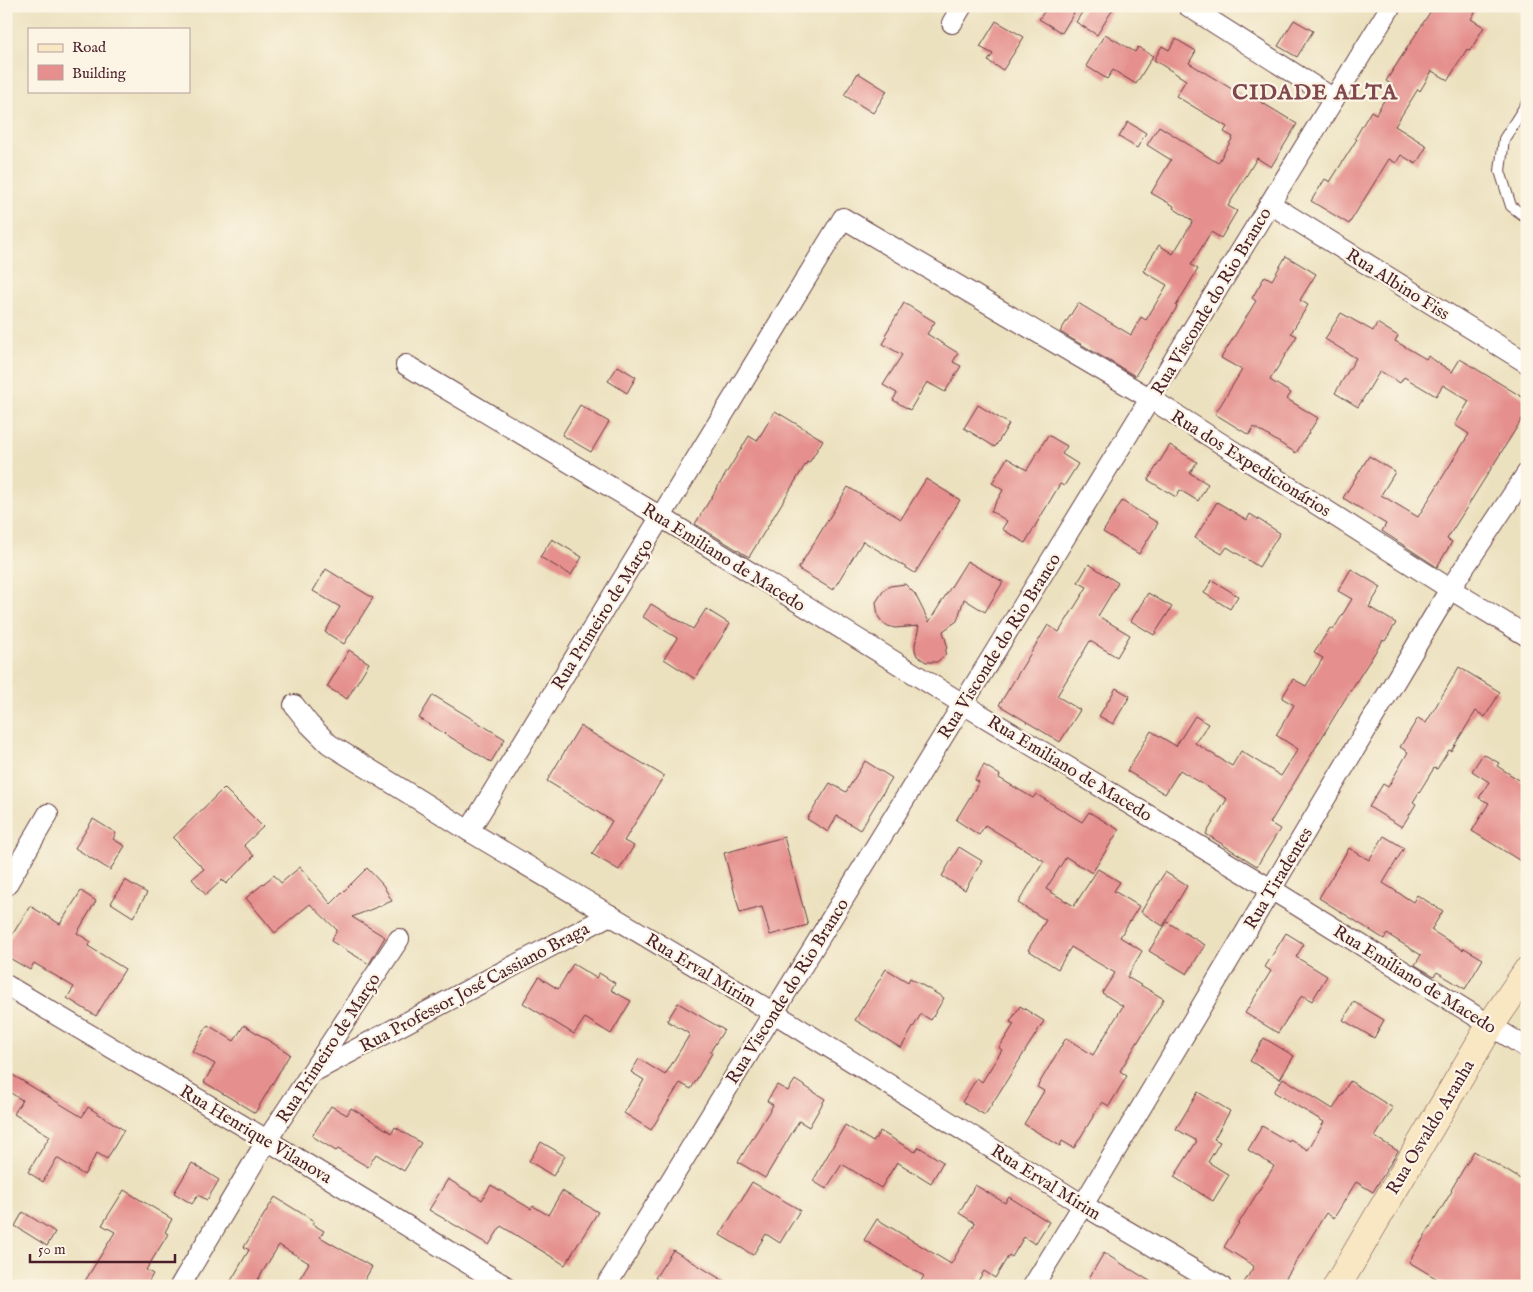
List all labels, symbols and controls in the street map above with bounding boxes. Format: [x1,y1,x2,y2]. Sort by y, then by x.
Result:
legend [28,28,190,92]
text: Road [72,38,107,57]
text: Building [72,64,127,83]
district label: CIDADE ALTA [1232,79,1398,107]
street label: Rua Visconde do Rio Branco [1147,204,1278,400]
street label: Rua Albino Fiss [1341,244,1453,326]
street label: Rua dos Expedicionários [1166,406,1335,523]
street label: Rua Emiliano de Macedo [637,499,809,618]
street label: Rua Primeiro de Março [547,535,659,695]
street label: Rua Visconde do Rio Branco [934,549,1067,744]
street label: Rua Emiliano de Macedo [983,711,1156,828]
street label: Rua Tiradentes [1240,824,1319,934]
street label: Rua Visconde do Rio Branco [722,894,855,1089]
street label: Rua Professor José Cassiano Braga [356,918,594,1059]
street label: Rua Emiliano de Macedo [1328,921,1500,1040]
street label: Rua Erval Mirim [641,929,760,1013]
street label: Rua Primeiro de Março [272,969,386,1128]
street label: Rua Osvaldo Aranha [1382,1056,1481,1199]
street label: Rua Henrique Vilanova [175,1081,336,1190]
street label: Rua Erval Mirim [986,1140,1105,1226]
scale bar [30,1232,175,1264]
text: 50 m [38,1240,66,1259]

